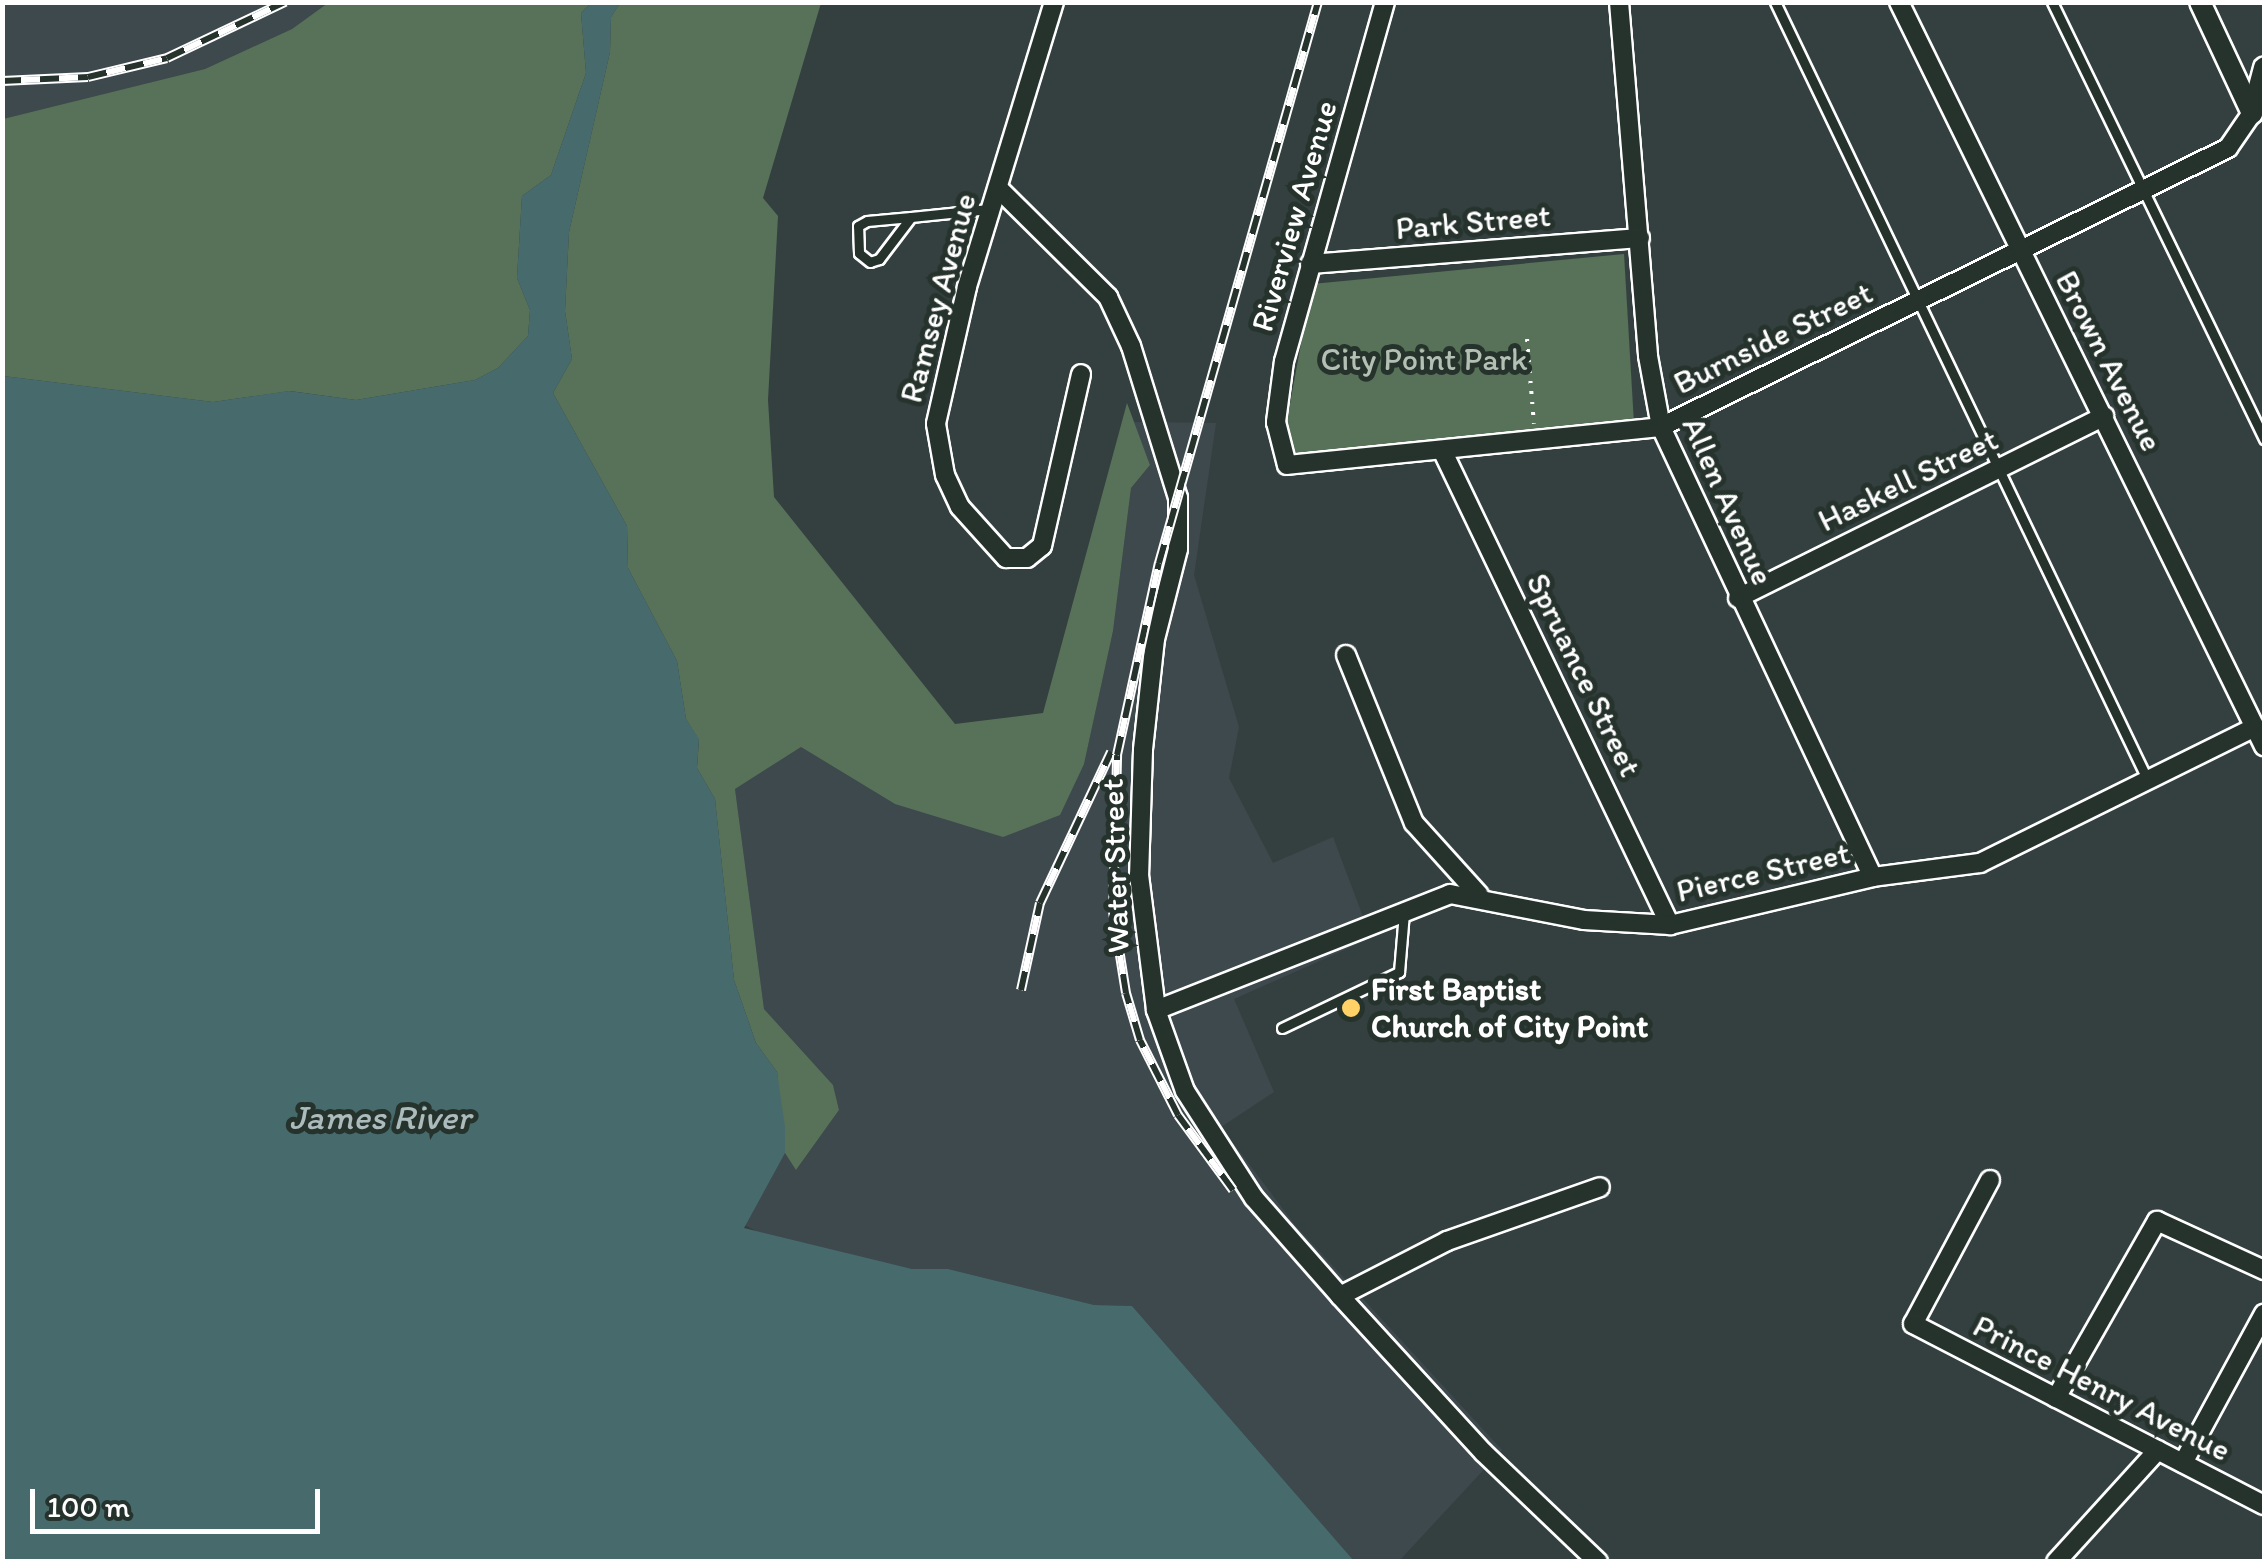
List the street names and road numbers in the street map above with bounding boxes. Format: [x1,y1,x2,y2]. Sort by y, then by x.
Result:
street label: Riverview Avenue [1243,97,1345,335]
street label: Ramsey Avenue [892,189,984,407]
street label: Park Street [1394,196,1552,248]
street label: Brown Avenue [2047,265,2171,457]
street label: Burnside Street [1668,273,1878,403]
street label: Allen Avenue [1674,411,1782,591]
street label: Haskell Street [1812,420,2004,540]
street label: Spruance Street [1518,567,1650,783]
street label: Water Street [1093,778,1137,954]
street label: Pierce Street [1673,833,1853,911]
street label: Prince Henry Avenue [1967,1307,2237,1469]

